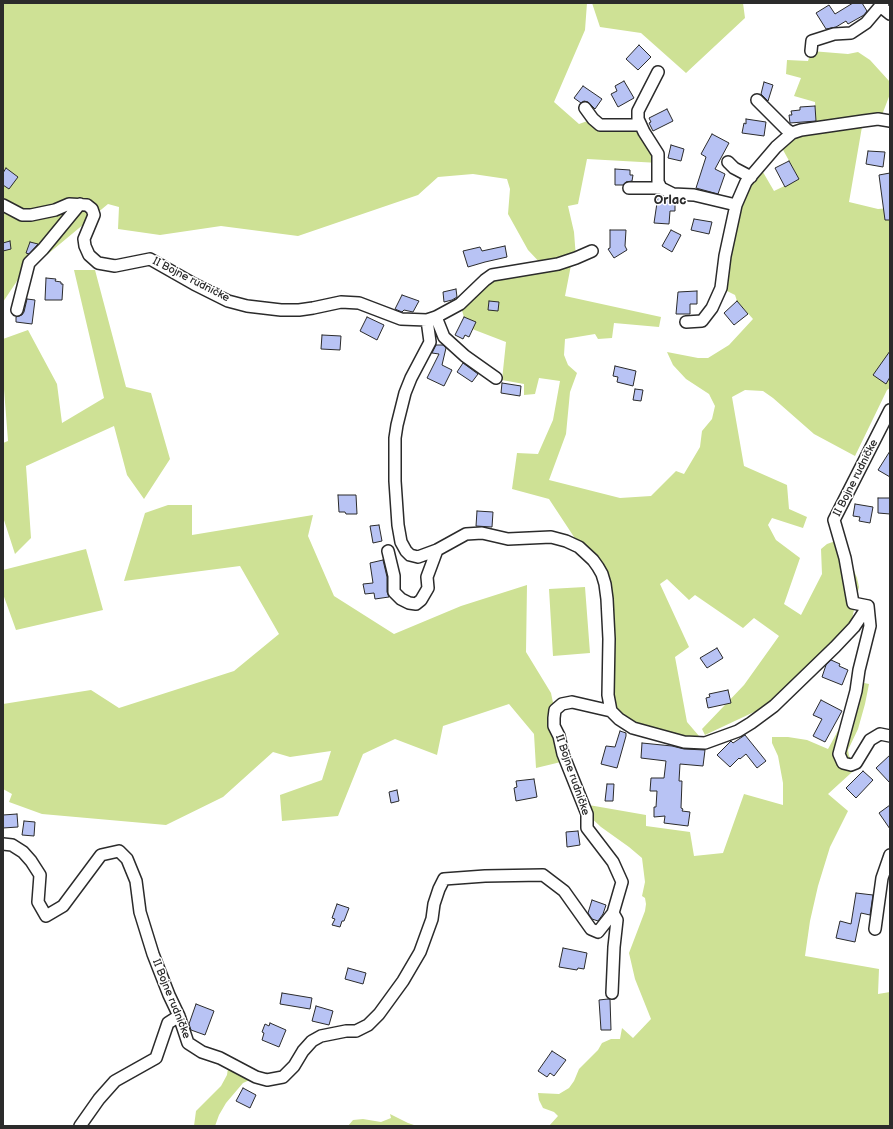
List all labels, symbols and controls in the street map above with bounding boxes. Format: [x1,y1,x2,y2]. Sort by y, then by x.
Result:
district label: Orlac [654,193,686,209]
street label: II Bojne rudničke [150,255,232,305]
street label: II Bojne rudničke [831,437,881,519]
street label: II Bojne rudničke [552,733,592,817]
street label: II Bojne rudničke [149,957,193,1041]

